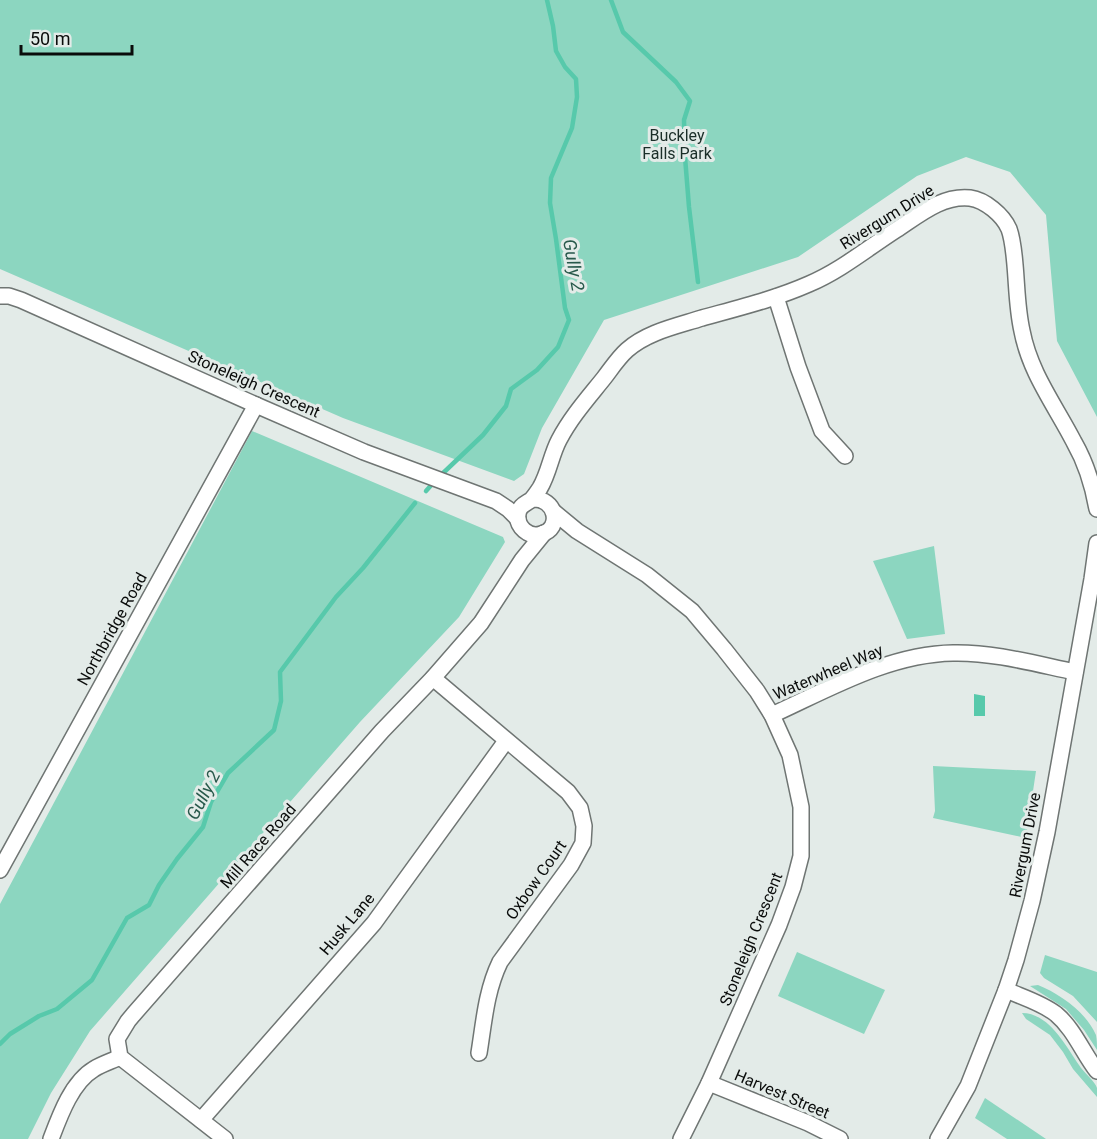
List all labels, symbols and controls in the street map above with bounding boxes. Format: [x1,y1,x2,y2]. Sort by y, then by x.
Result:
scale bar [21,18,132,56]
text: 50 m [30,28,70,49]
park label: Buckley Falls Park [642,126,713,163]
street label: Rivergum Drive [837,181,937,253]
water label: Gully 2 [559,237,589,293]
street label: Stoneleigh Crescent [185,346,323,422]
street label: Northbridge Road [73,569,151,689]
street label: Waterwheel Way [770,640,886,704]
water label: Gully 2 [182,767,224,823]
street label: Rivergum Drive [1005,791,1045,899]
street label: Mill Race Road [216,800,300,892]
street label: Oxbow Court [502,837,570,923]
street label: Stoneleigh Crescent [716,869,786,1009]
street label: Husk Lane [316,889,378,959]
street label: Harvest Street [732,1065,832,1123]

